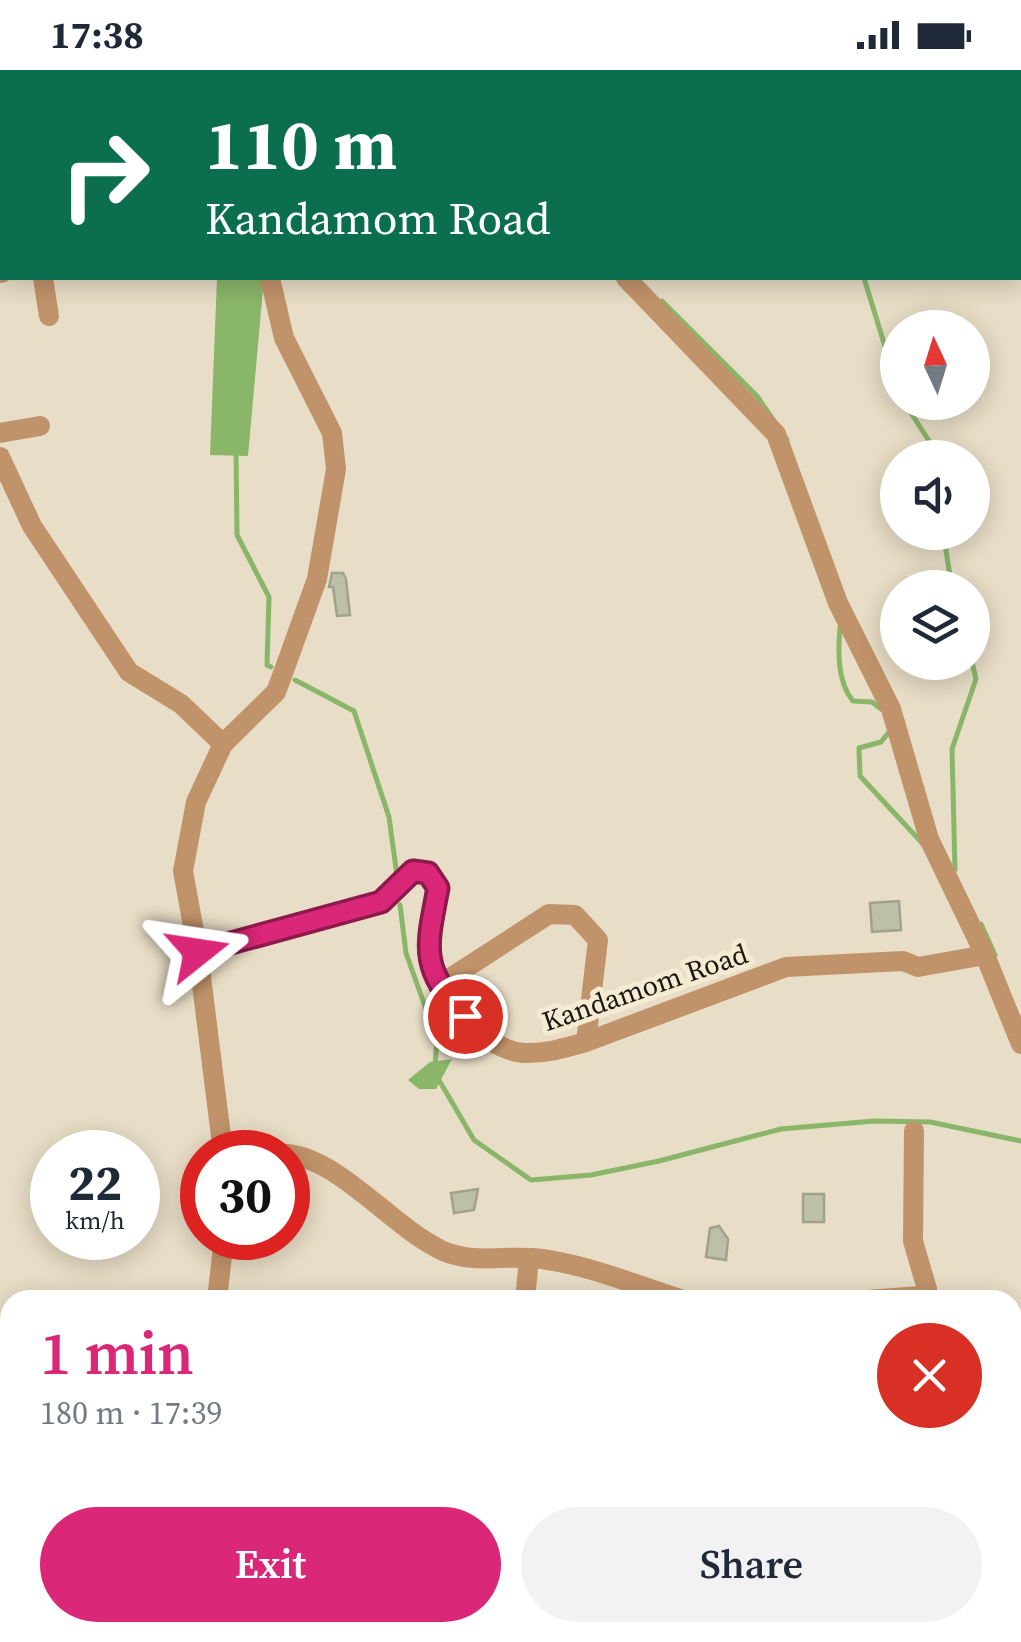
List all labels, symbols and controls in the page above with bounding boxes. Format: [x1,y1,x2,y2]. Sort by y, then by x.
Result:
text: 17:38 [50,9,144,61]
text: 110 m [205,96,397,192]
icon: right [40,110,170,240]
text: Kandamom Road [205,187,551,249]
north arrow [880,310,990,420]
map controls [880,310,990,680]
button: sound [880,440,990,550]
button: layers [880,570,990,680]
position arrow [146,900,250,1004]
street label: Kandamom Road [537,934,753,1040]
pin [423,974,508,1059]
icon: arrive [438,989,493,1044]
speed limit sign: 30 [180,1130,310,1260]
text: 22 [68,1148,122,1217]
text: km/h [65,1203,125,1237]
text: 1 min [40,1312,194,1394]
button: close [877,1323,982,1428]
text: 180 m · 17:39 [40,1391,222,1435]
button: Exit [40,1507,501,1622]
button: Share [521,1507,982,1622]

